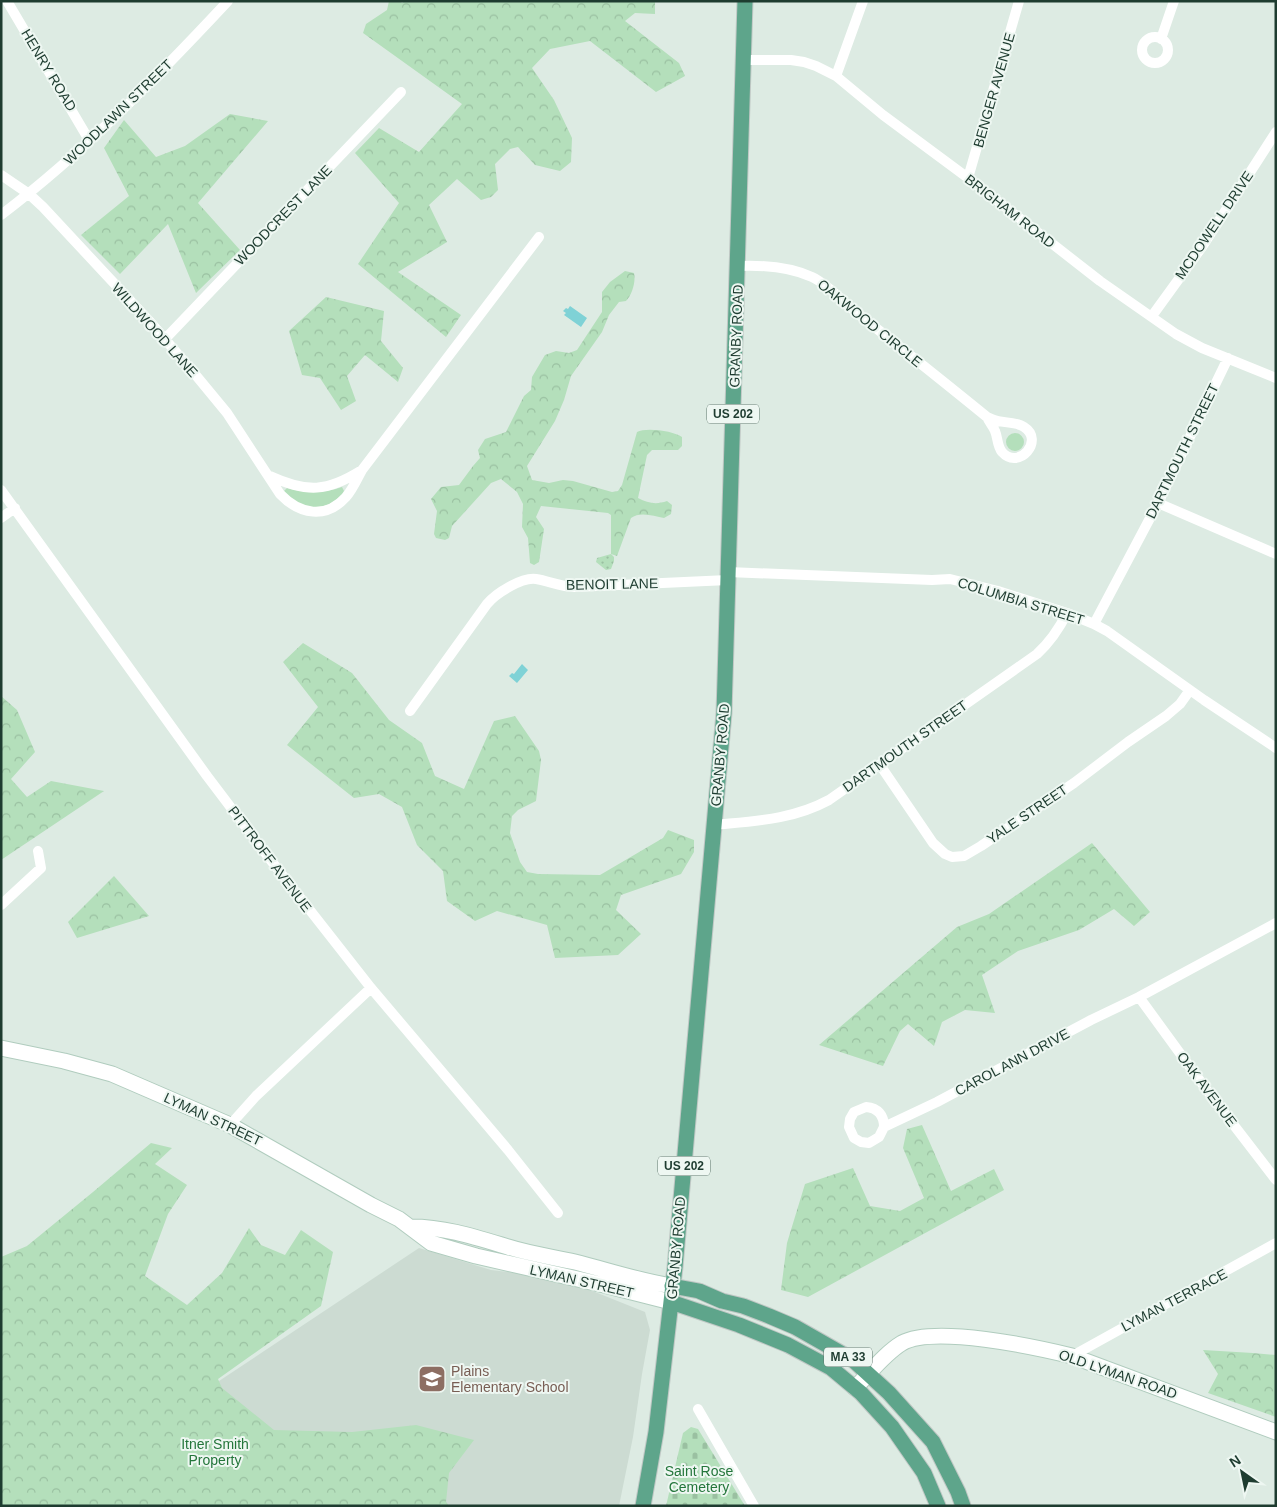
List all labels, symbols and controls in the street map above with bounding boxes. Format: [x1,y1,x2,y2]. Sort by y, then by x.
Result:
street label: HENRY ROAD [18,26,80,114]
street label: BENGER AVENUE [970,31,1018,149]
street label: WOODLAWN STREET [61,56,176,168]
street label: WOODCREST LANE [231,162,335,268]
street label: MCDOWELL DRIVE [1172,168,1256,282]
street label: BRIGHAM ROAD [962,171,1058,251]
street label: OAKWOOD CIRCLE [814,276,926,370]
street label: WILDWOOD LANE [109,280,201,380]
street label: GRANBY ROAD [726,284,746,388]
street label: DARTMOUTH STREET [1142,380,1222,521]
road number: US 202 [707,404,759,424]
street label: COLUMBIA STREET [956,574,1087,628]
street label: BENOIT LANE [566,575,658,593]
street label: DARTMOUTH STREET [840,697,971,795]
street label: GRANBY ROAD [708,703,732,807]
street label: YALE STREET [984,781,1071,847]
street label: PITTROFF AVENUE [225,803,315,915]
street label: CAROL ANN DRIVE [952,1025,1072,1099]
street label: OAK AVENUE [1174,1049,1240,1129]
street label: LYMAN STREET [161,1089,265,1149]
road number: US 202 [658,1156,710,1176]
street label: GRANBY ROAD [664,1196,688,1300]
street label: LYMAN STREET [528,1261,636,1301]
street label: LYMAN TERRACE [1118,1265,1230,1335]
street label: OLD LYMAN ROAD [1057,1346,1179,1402]
road number: MA 33 [824,1348,872,1366]
place label: Plains Elementary School [451,1363,569,1395]
school or university icon: Plains Elementary School [417,1364,447,1394]
park label: Itner Smith Property [181,1436,249,1468]
north arrow [1217,1447,1267,1497]
text: N [1226,1452,1244,1471]
park label: Saint Rose Cemetery [665,1463,733,1495]

